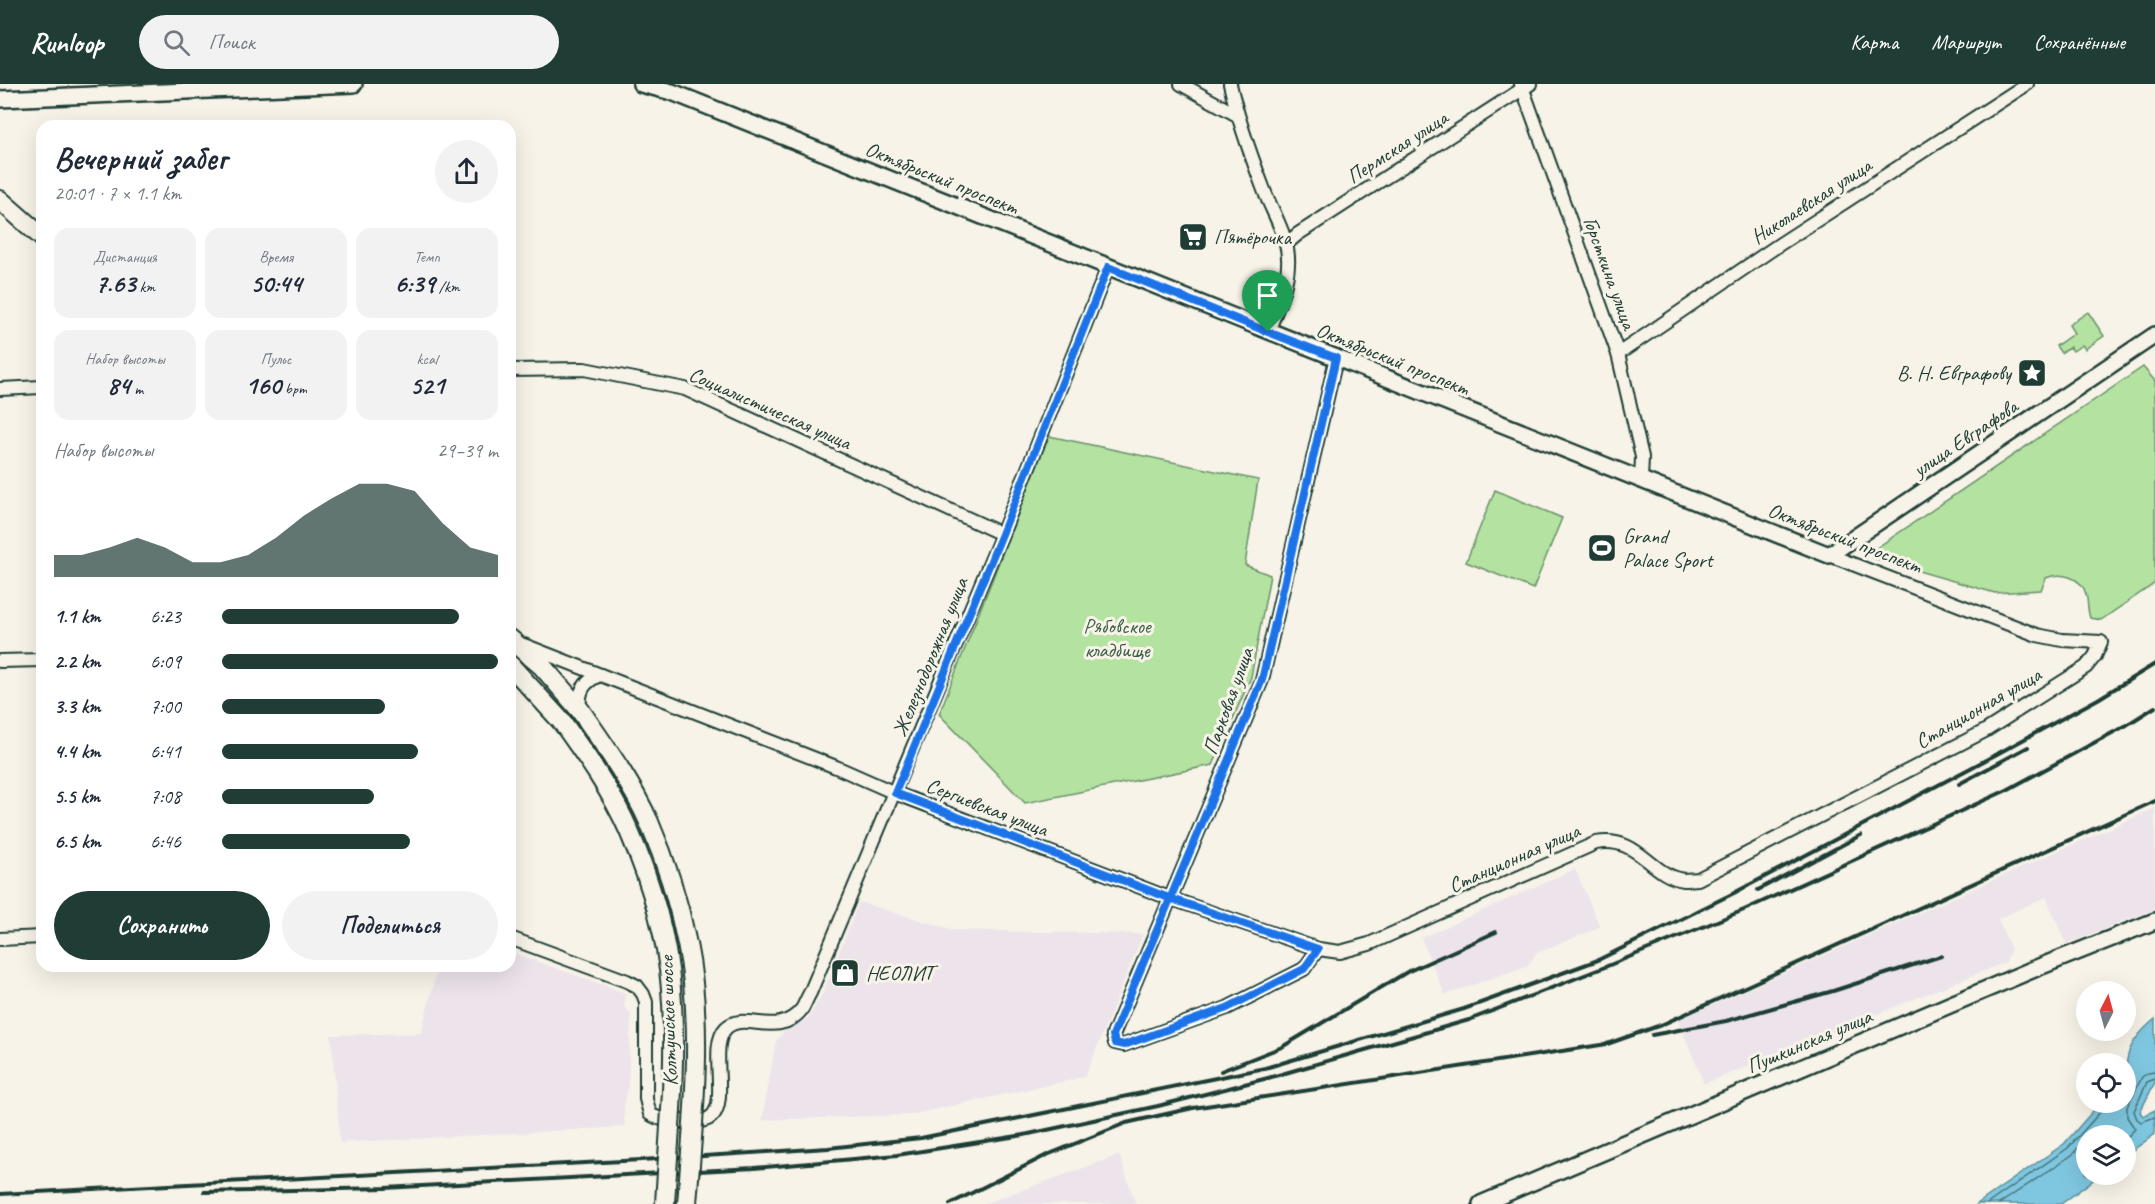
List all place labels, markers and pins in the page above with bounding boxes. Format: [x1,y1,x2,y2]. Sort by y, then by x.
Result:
supermarket icon: Пятёрочка [1177,221,1209,253]
place label: Пятёрочка [1214,224,1293,250]
pin [1242,270,1293,332]
place icon: В. Н. Евграфову [2016,357,2048,389]
place label: В. Н. Евграфову [1897,360,2013,386]
place label: Grand Palace Sport [1623,523,1714,573]
sports icon: Grand Palace Sport [1586,532,1618,564]
shop icon: НЕОЛИТ [829,957,861,989]
place label: НЕОЛИТ [866,960,939,986]

